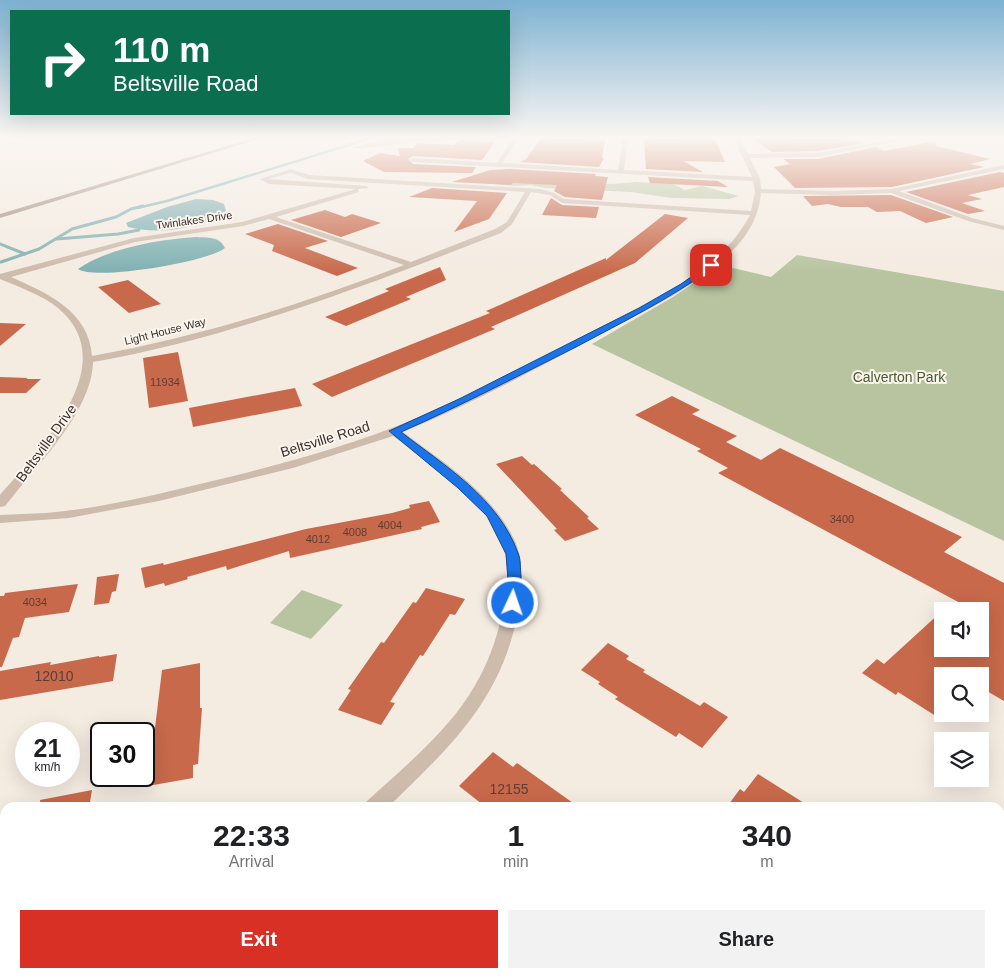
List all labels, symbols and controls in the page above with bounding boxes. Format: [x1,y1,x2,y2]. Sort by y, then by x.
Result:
icon: right [30,30,95,95]
text: 110 m [113,30,210,69]
text: Beltsville Road [113,71,259,96]
street label: Twinlakes Drive [155,209,233,231]
pin [690,244,732,286]
icon: arrive [697,251,725,279]
street label: Light House Way [123,315,207,347]
park label: Calverton Park [853,369,946,385]
house number: 11934 [150,376,180,388]
street label: Beltsville Drive [13,401,80,485]
street label: Beltsville Road [278,418,372,460]
house number: 3400 [830,513,854,525]
house number: 4004 [378,519,402,531]
house number: 4008 [343,526,367,538]
house number: 4012 [306,533,330,545]
position arrow [486,576,538,628]
house number: 4034 [23,596,47,608]
map controls [934,602,989,787]
button: sound [934,602,989,657]
button: search [934,667,989,722]
house number: 12010 [35,668,74,684]
speed limit sign: 30 [90,722,155,787]
button: layers [934,732,989,787]
text: 21 [34,734,61,762]
text: km/h [34,760,61,774]
house number: 12155 [490,781,529,797]
text: 22:33 [213,819,290,852]
text: 1 [507,819,524,852]
text: 340 [742,819,792,852]
text: Arrival [229,853,274,870]
text: min [503,853,529,870]
text: m [760,853,773,870]
button: Exit [20,910,498,968]
button: Share [508,910,985,968]

